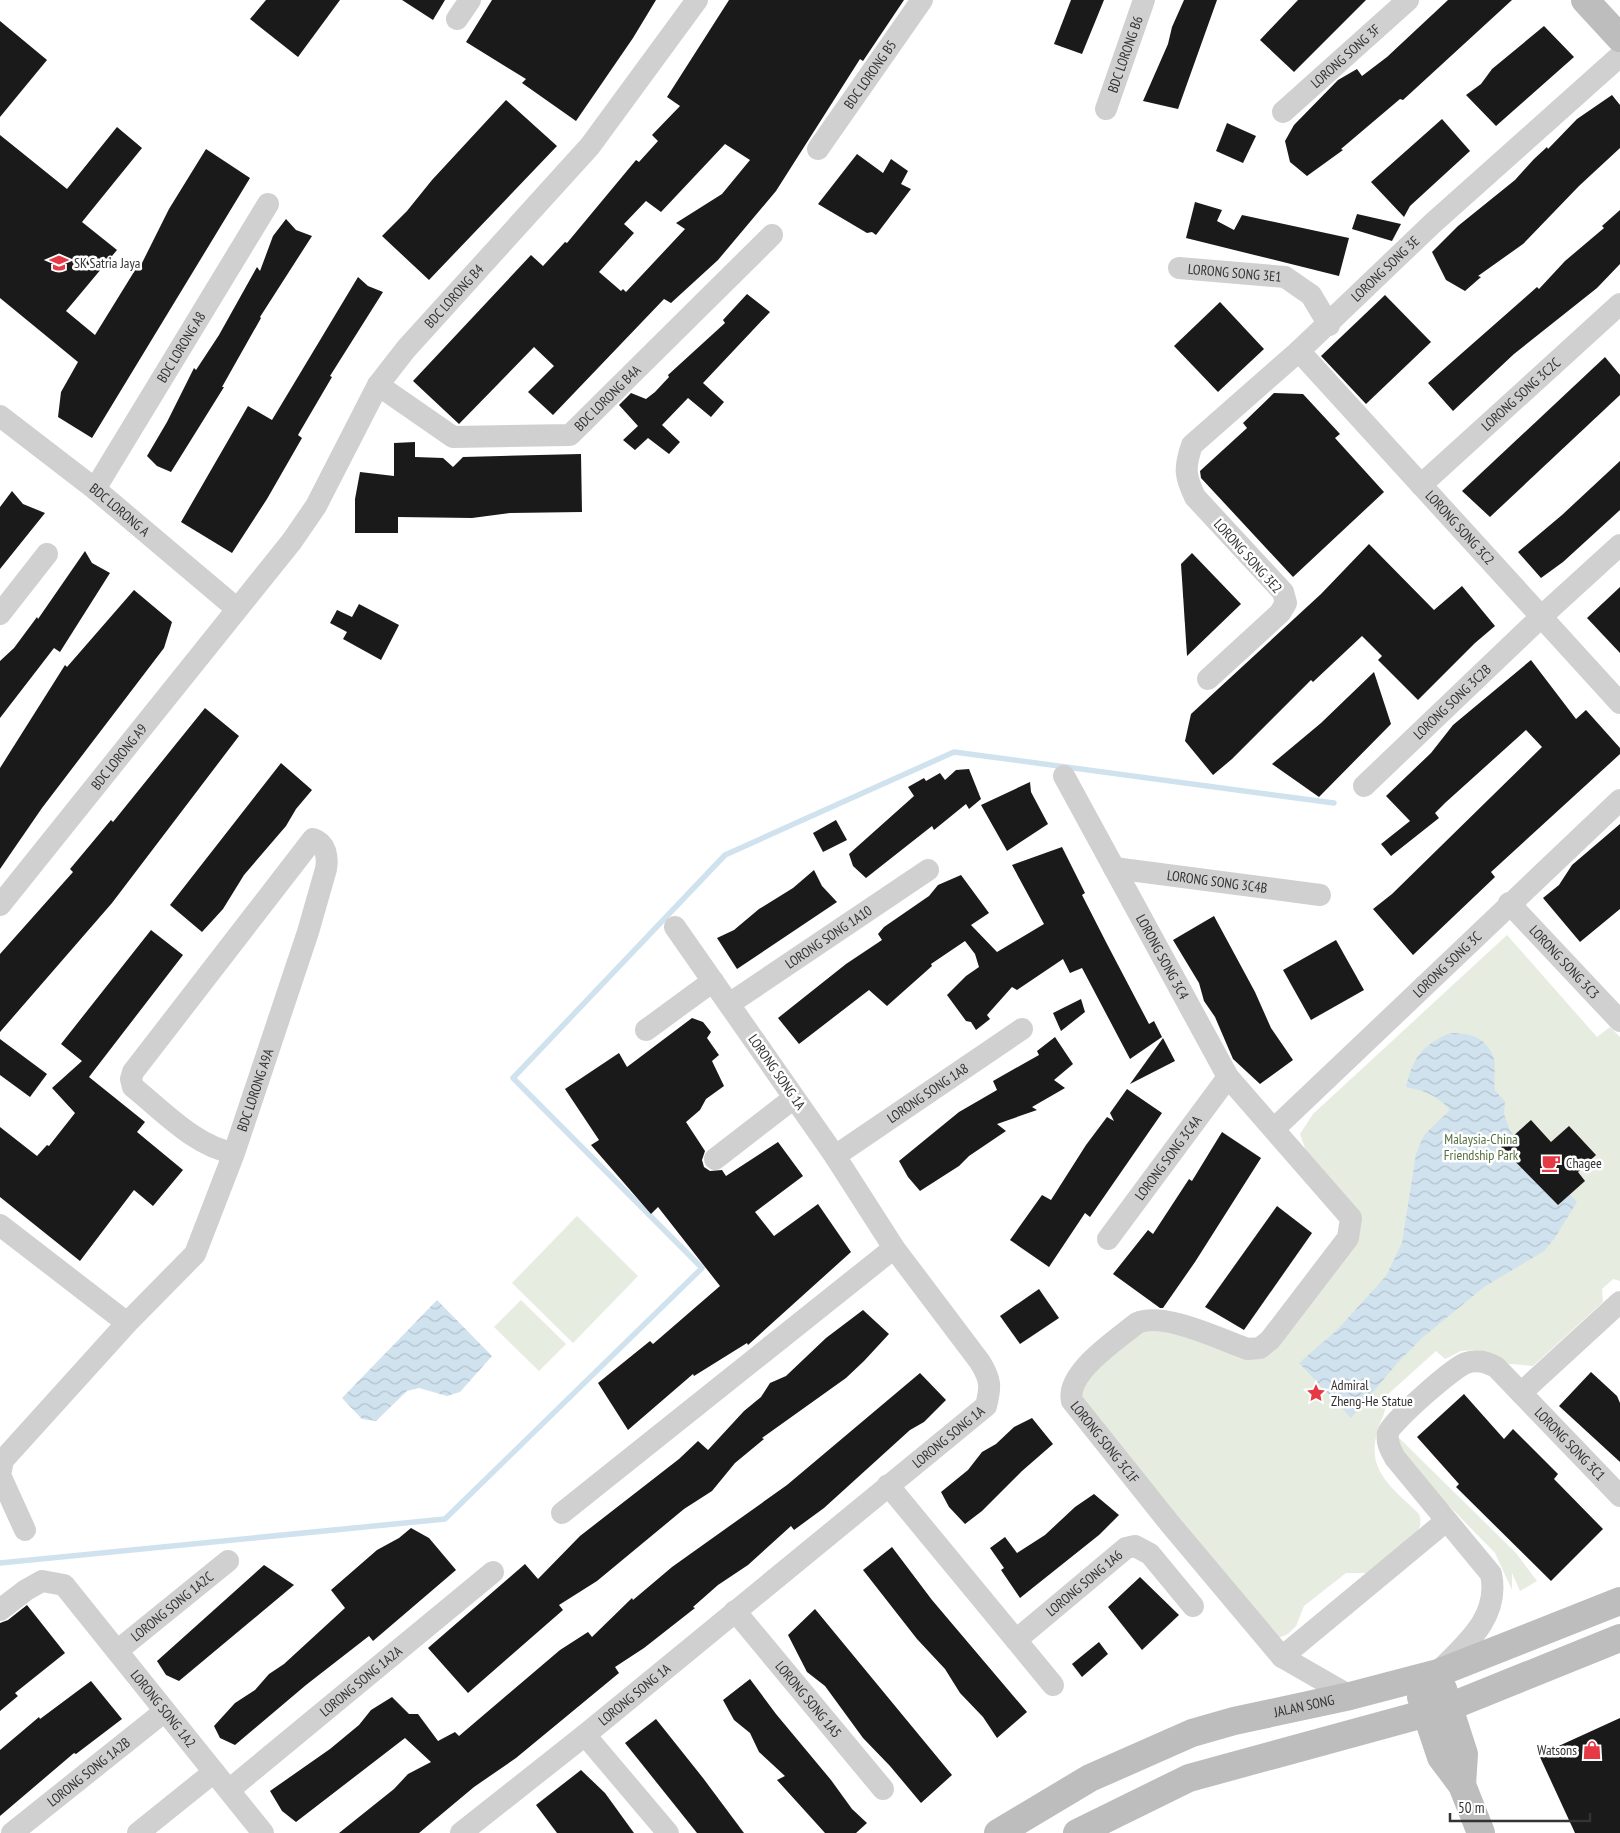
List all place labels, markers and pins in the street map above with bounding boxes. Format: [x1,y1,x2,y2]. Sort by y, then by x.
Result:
school or university icon: SK Satria Jaya [48,252,70,274]
place label: SK Satria Jaya [74,254,140,272]
cafe icon: Chagee [1540,1152,1562,1174]
place label: Chagee [1566,1154,1602,1172]
place label: Admiral Zheng-He Statue [1331,1376,1413,1410]
place icon: Admiral Zheng-He Statue [1305,1382,1327,1404]
shop icon: Watsons [1581,1739,1603,1761]
place label: Watsons [1537,1741,1577,1759]

